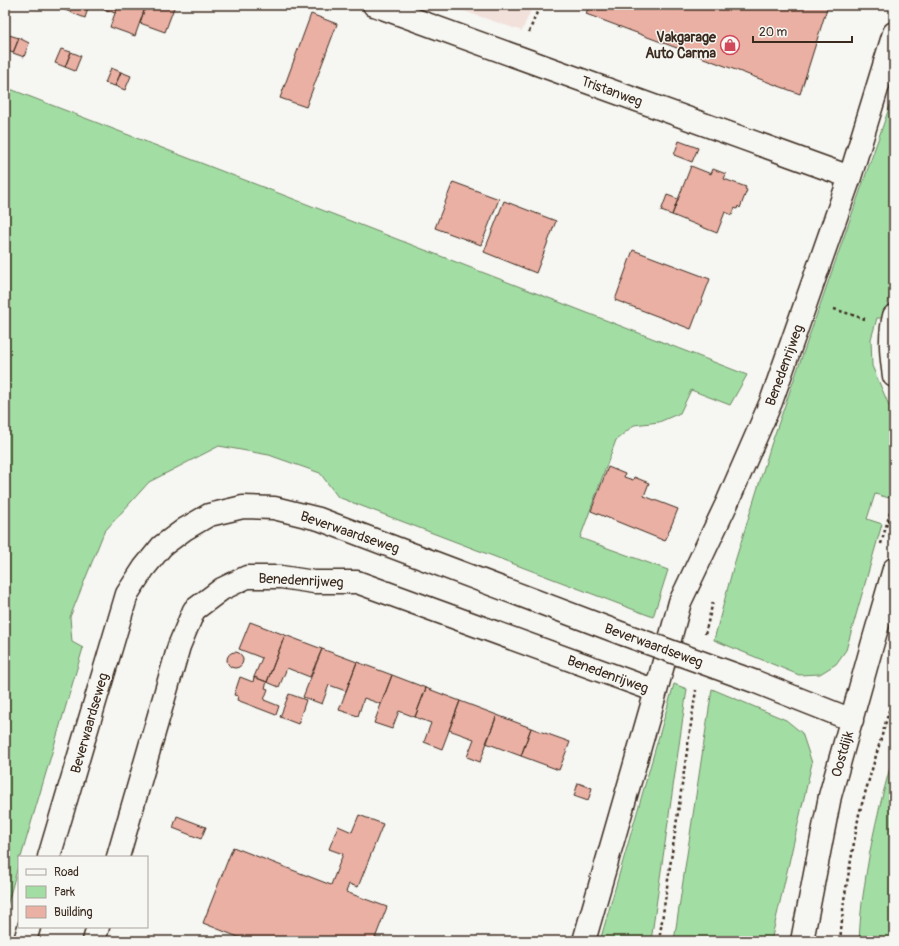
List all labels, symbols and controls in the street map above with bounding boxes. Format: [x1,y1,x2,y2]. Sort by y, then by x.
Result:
scale bar [753,18,852,44]
text: 20 m [759,25,788,40]
place label: Vakgarage Auto Carma [645,29,717,62]
shop icon: Vakgarage Auto Carma [719,34,741,56]
street label: Tristanweg [579,73,645,110]
street label: Benedenrijweg [762,322,807,408]
street label: Beverwaardseweg [298,508,402,557]
street label: Benedenrijweg [258,570,344,591]
street label: Beverwaardseweg [602,620,705,671]
street label: Benedenrijweg [565,652,651,697]
street label: Beverwaardseweg [67,671,112,775]
street label: Oostdijk [828,729,857,779]
legend [18,856,148,928]
text: Road [54,865,79,880]
text: Park [54,885,75,900]
text: Building [54,905,93,920]

